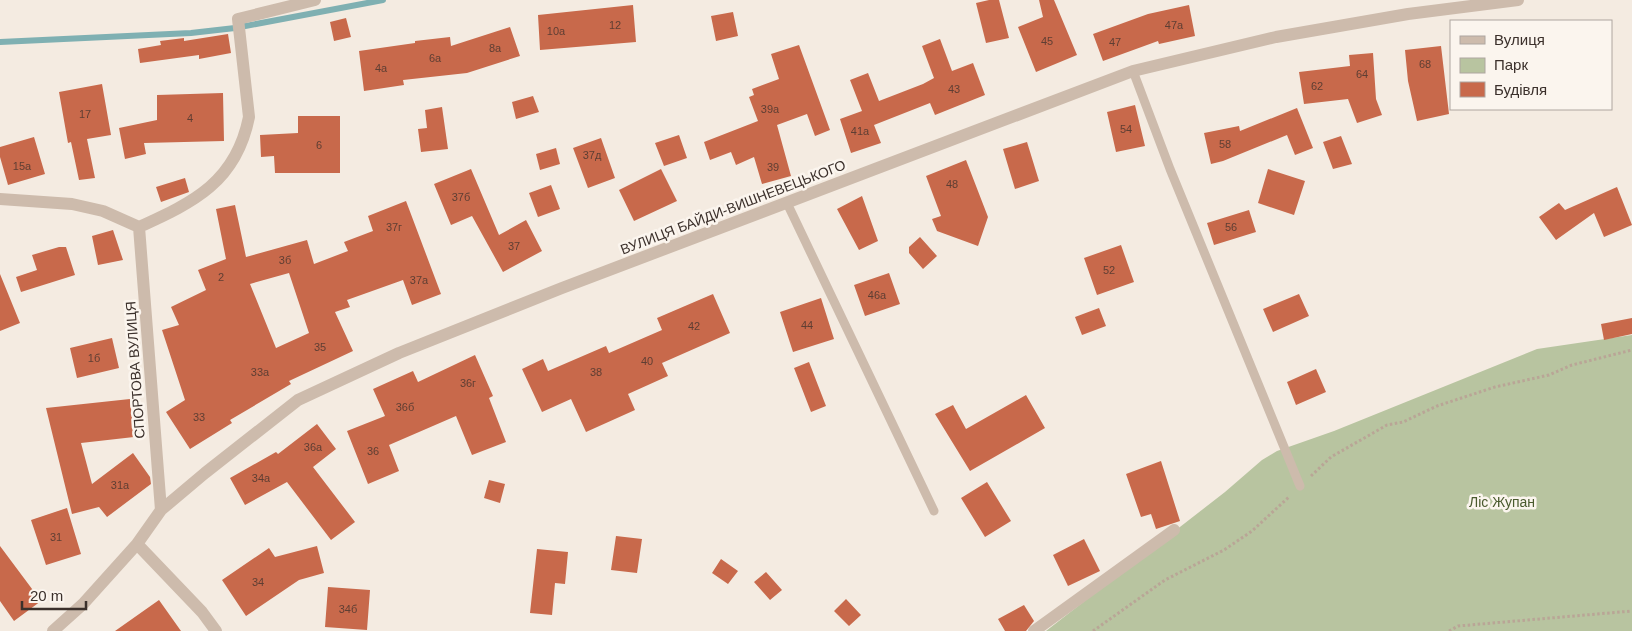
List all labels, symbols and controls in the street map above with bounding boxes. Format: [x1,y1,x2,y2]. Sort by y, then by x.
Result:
house number: 12 [609,19,621,31]
house number: 47а [1165,19,1184,31]
legend [1450,20,1612,110]
house number: 10а [547,25,566,37]
text: Вулиця [1494,31,1545,48]
house number: 45 [1041,35,1053,47]
house number: 47 [1109,36,1121,48]
house number: 8а [489,42,502,54]
house number: 6а [429,52,442,64]
text: Парк [1494,56,1528,73]
house number: 68 [1419,58,1431,70]
house number: 4а [375,62,388,74]
house number: 64 [1356,68,1368,80]
house number: 62 [1311,80,1323,92]
text: Будівля [1494,81,1547,98]
house number: 43 [948,83,960,95]
house number: 39а [761,103,780,115]
house number: 17 [79,108,91,120]
house number: 4 [187,112,193,124]
house number: 54 [1120,123,1132,135]
house number: 41а [851,125,870,137]
house number: 58 [1219,138,1231,150]
house number: 6 [316,139,322,151]
house number: 37д [583,149,602,161]
street label: ВУЛИЦЯ БАЙДИ-ВИШНЕВЕЦЬКОГО [618,156,848,257]
house number: 15а [13,160,32,172]
house number: 39 [767,161,779,173]
house number: 48 [946,178,958,190]
house number: 37б [452,191,470,203]
house number: 37г [386,221,402,233]
house number: 56 [1225,221,1237,233]
house number: 37 [508,240,520,252]
house number: 3б [279,254,291,266]
house number: 52 [1103,264,1115,276]
house number: 2 [218,271,224,283]
house number: 37а [410,274,429,286]
house number: 46а [868,289,887,301]
street label: СПОРТОВА ВУЛИЦЯ [122,301,148,439]
house number: 44 [801,319,813,331]
house number: 42 [688,320,700,332]
house number: 35 [314,341,326,353]
house number: 1б [88,352,100,364]
house number: 40 [641,355,653,367]
house number: 33а [251,366,270,378]
house number: 38 [590,366,602,378]
house number: 36г [460,377,476,389]
house number: 36б [396,401,414,413]
house number: 33 [193,411,205,423]
house number: 36а [304,441,323,453]
house number: 36 [367,445,379,457]
house number: 34а [252,472,271,484]
house number: 31а [111,479,130,491]
park label: Ліс Жупан [1469,494,1535,510]
house number: 31 [50,531,62,543]
house number: 34 [252,576,264,588]
scale bar [22,578,86,610]
text: 20 m [30,587,63,604]
house number: 34б [339,603,357,615]

